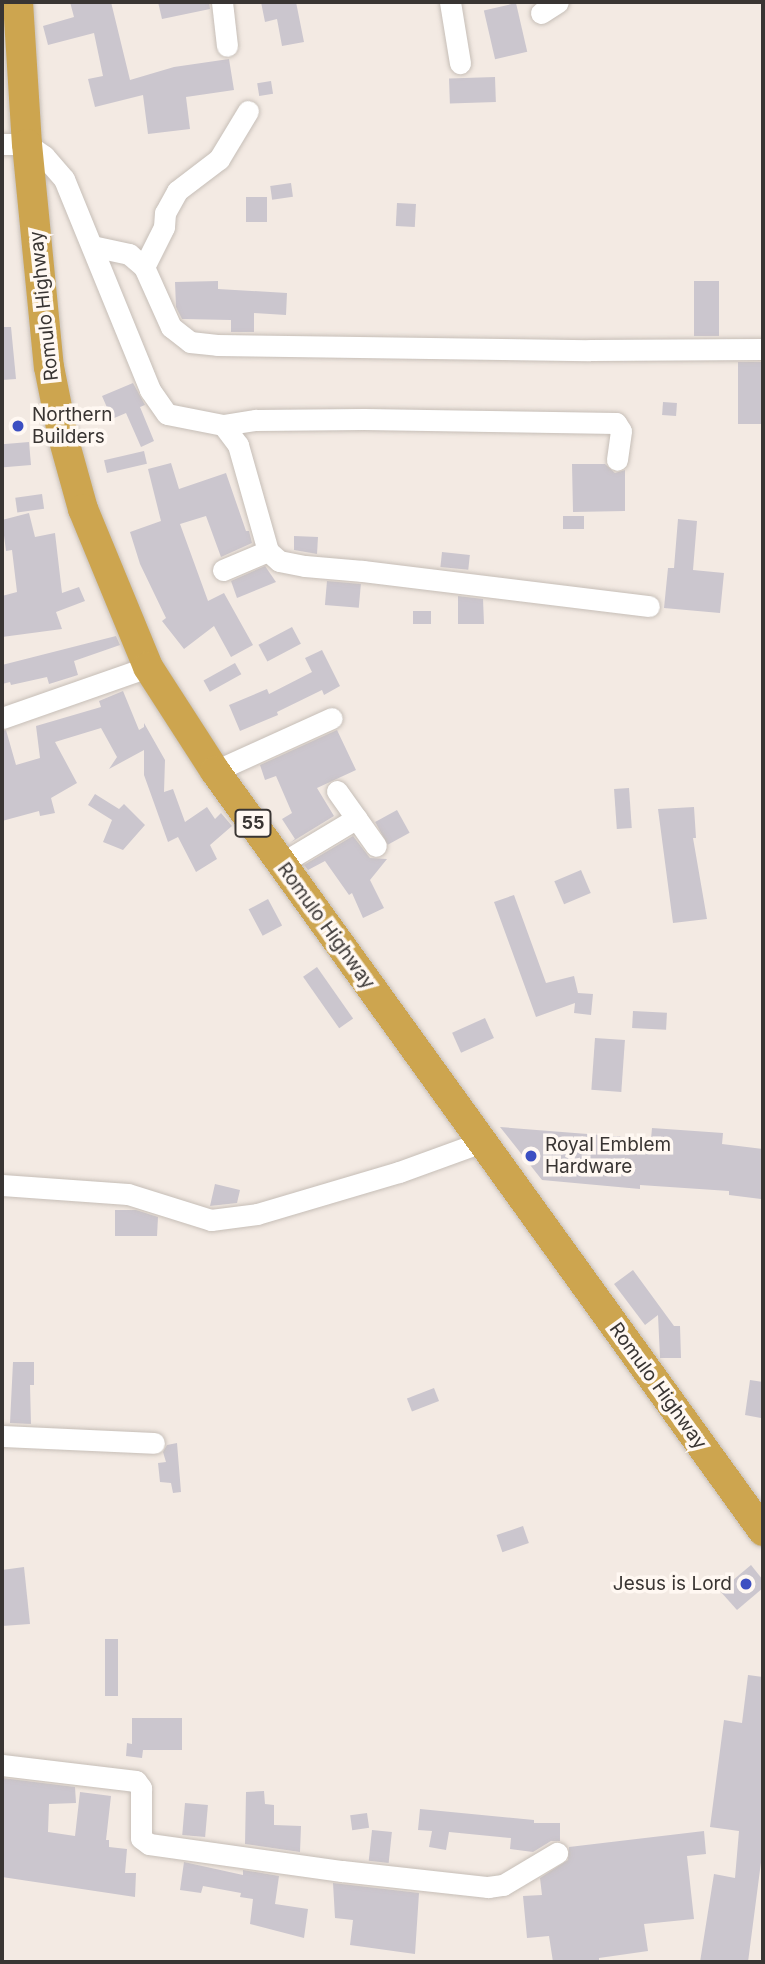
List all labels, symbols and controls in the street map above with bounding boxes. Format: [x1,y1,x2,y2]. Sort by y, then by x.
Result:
street label: Romulo Highway [25,230,63,382]
place label: Northern Builders [32,404,112,448]
marker: Northern Builders [10,418,26,434]
road number: 55 [234,808,272,838]
street label: Romulo Highway [272,858,380,994]
place label: Royal Emblem Hardware [545,1134,671,1178]
marker: Royal Emblem Hardware [523,1148,539,1164]
street label: Romulo Highway [604,1318,712,1454]
place label: Jesus is Lord [613,1573,732,1595]
marker: Jesus is Lord [738,1576,754,1592]

